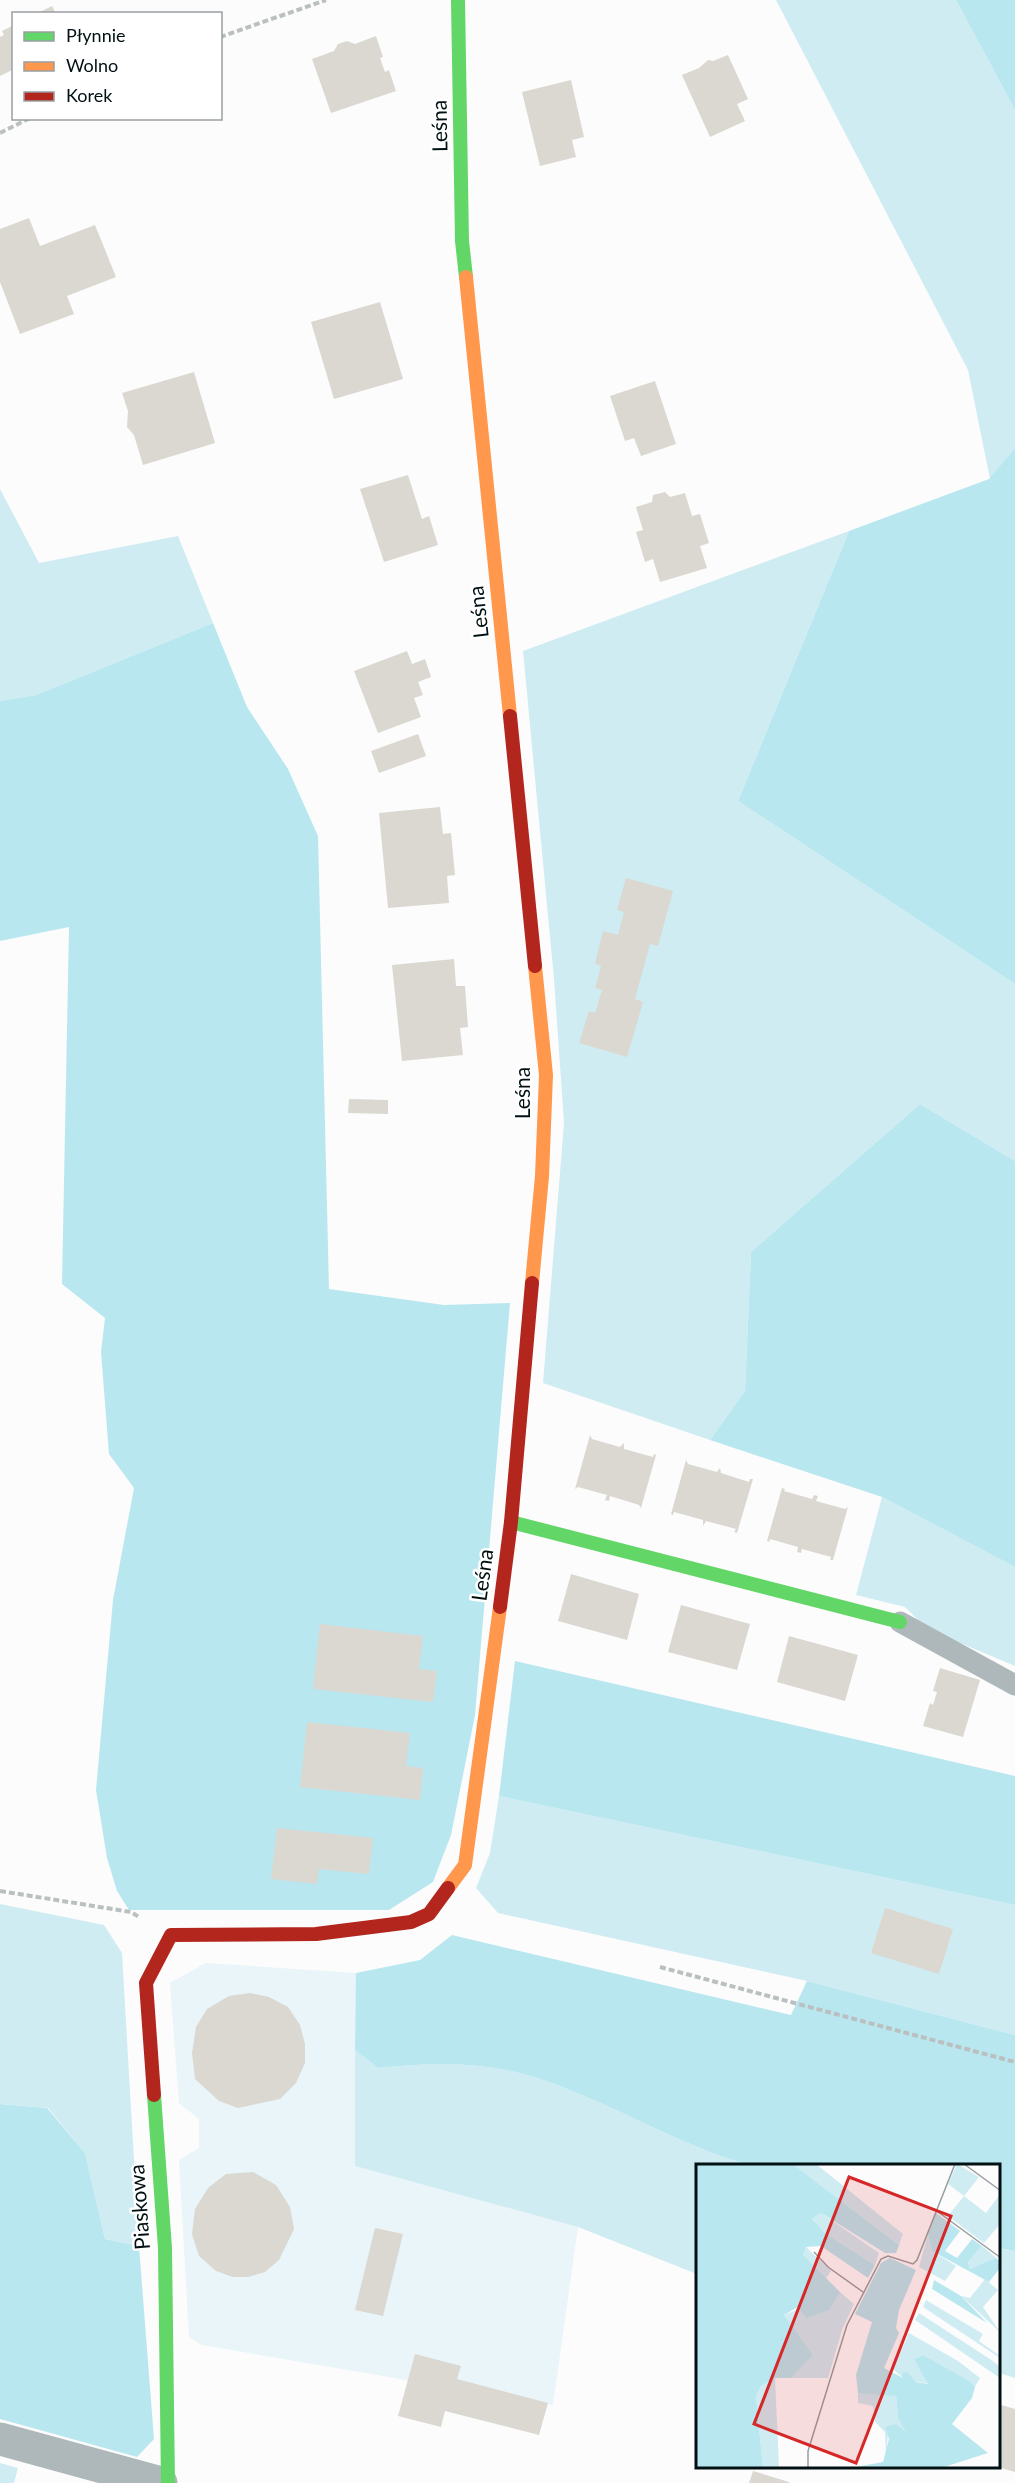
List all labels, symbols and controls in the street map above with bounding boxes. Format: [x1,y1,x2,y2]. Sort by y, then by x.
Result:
legend [12,12,222,120]
text: Płynnie [66,24,126,46]
text: Wolno [66,54,118,76]
text: Korek [66,84,113,106]
street label: Leśna [426,100,451,152]
street label: Leśna [462,585,493,639]
street label: Leśna [509,1067,534,1119]
street label: Leśna [465,1547,498,1602]
street label: Piaskowa [123,2163,154,2251]
inset map [696,2164,1000,2468]

